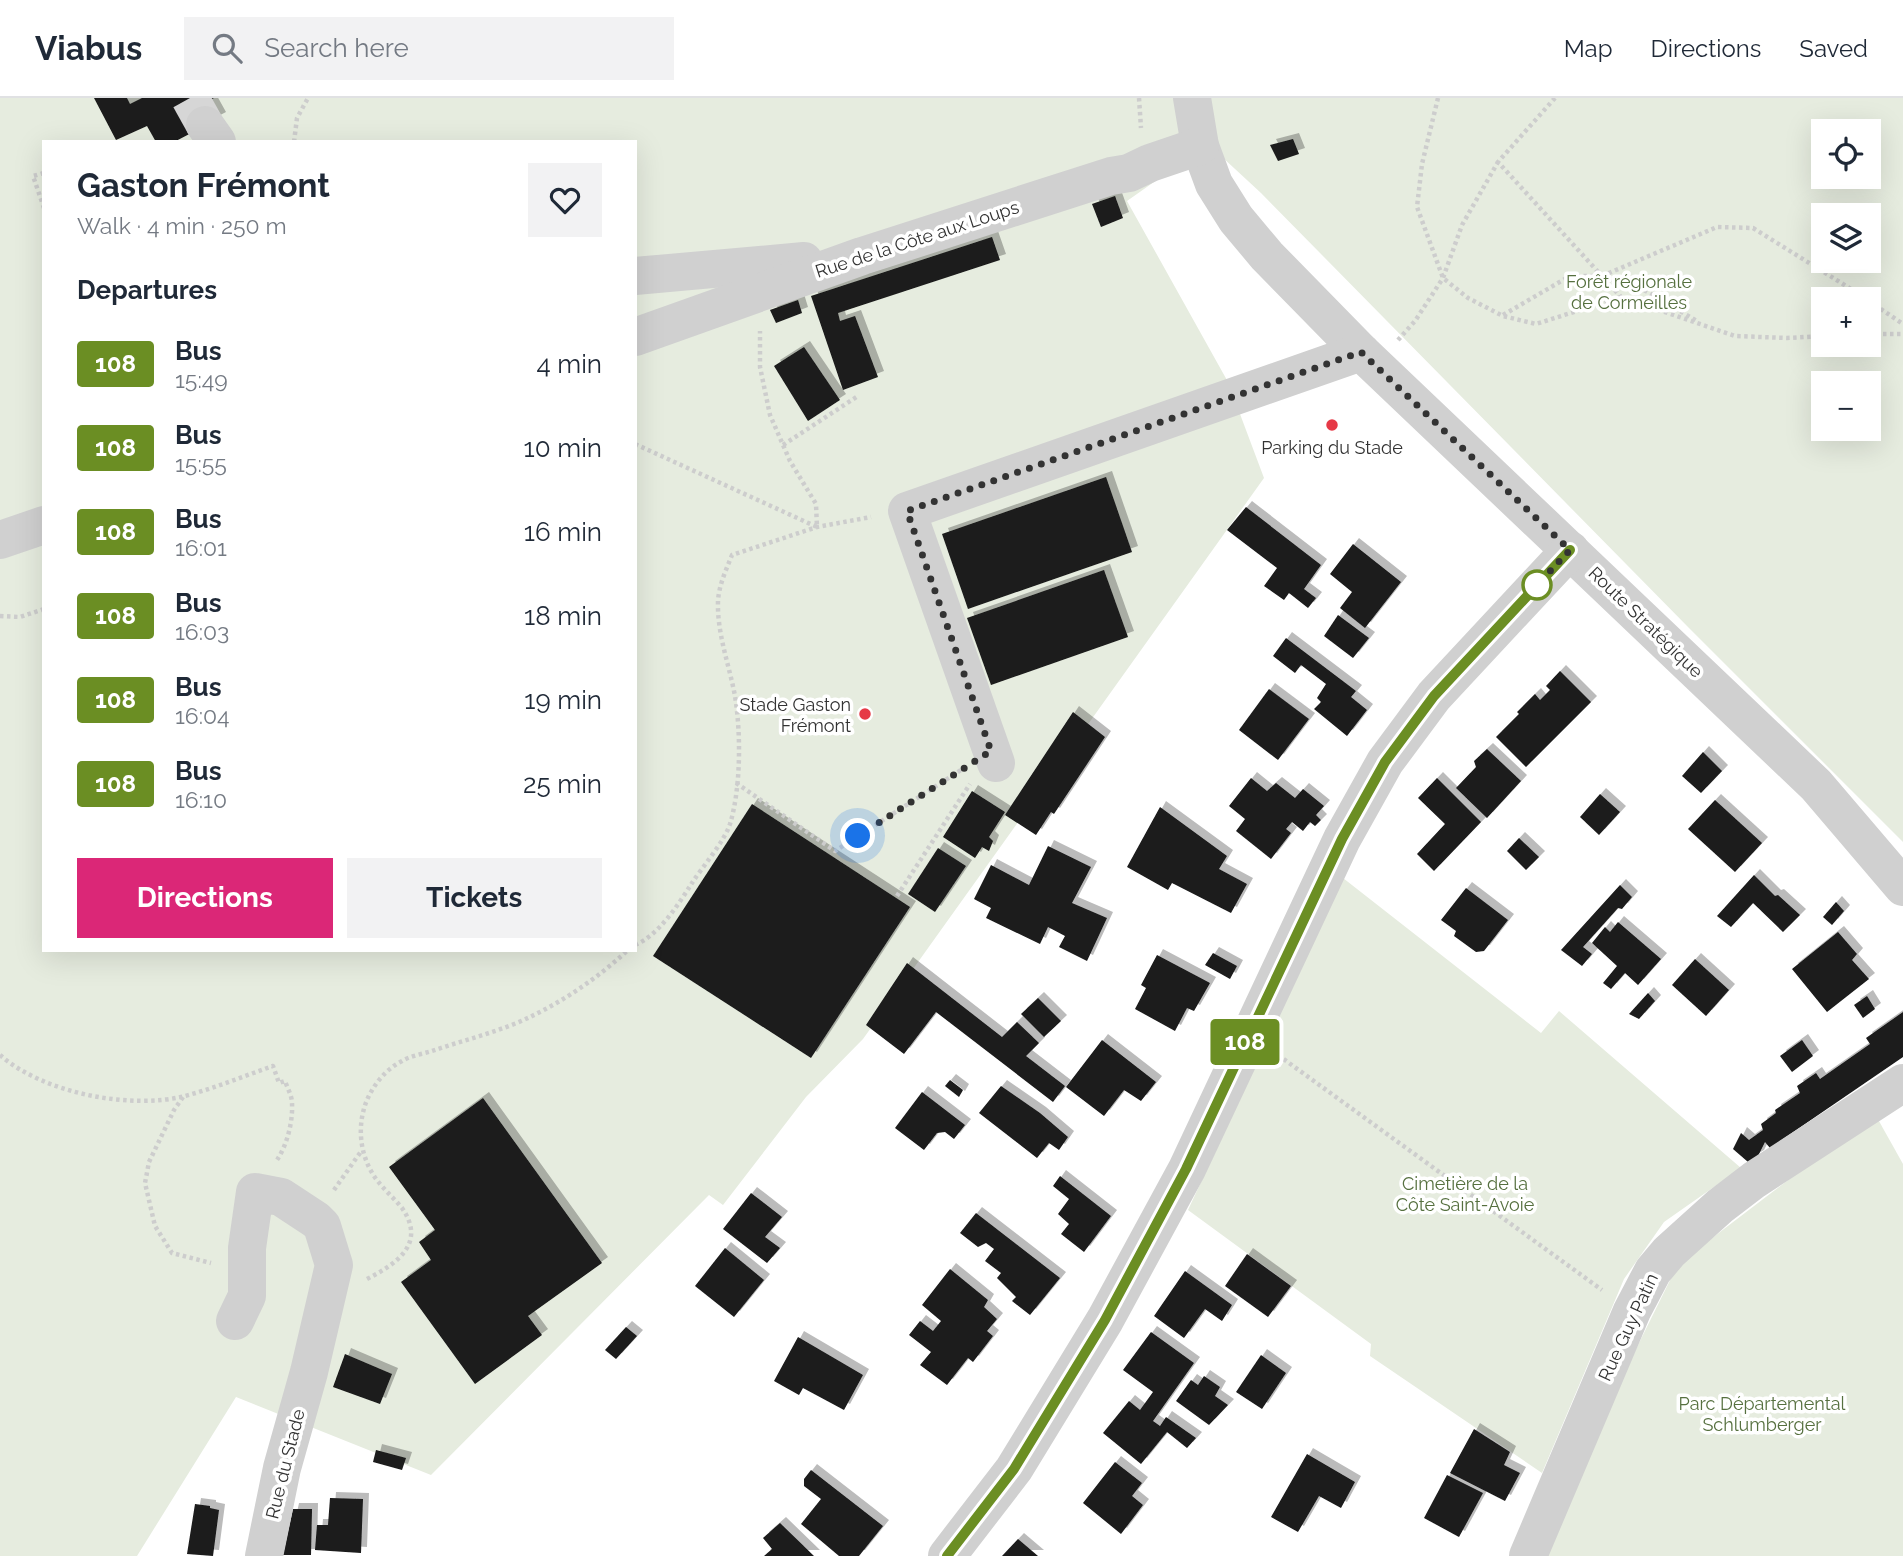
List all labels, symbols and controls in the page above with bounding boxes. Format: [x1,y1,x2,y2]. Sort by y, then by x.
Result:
search box [184,17,674,80]
text: Viabus [35,29,142,68]
icon: search [208,29,246,67]
text: Search here [264,33,409,63]
text: Map [1564,34,1613,63]
text: Directions [1651,34,1761,63]
text: Saved [1799,34,1868,63]
map controls [1811,119,1881,441]
button: locate [1811,119,1881,189]
button: heart [528,163,602,237]
text: Gaston Frémont [77,166,330,205]
street label: Rue de la Côte aux Loups [813,196,1022,282]
button: layers [1811,203,1881,273]
text: Walk · 4 min · 250 m [77,212,287,239]
park label: Forêt régionale de Cormeilles [1566,271,1692,313]
text: Departures [77,275,217,305]
button: + [1811,287,1881,357]
text: Bus [175,336,222,366]
text: 108 [95,349,136,378]
text: 4 min [536,349,602,379]
text: 15:49 [175,366,228,393]
button: − [1811,371,1881,441]
marker: Parking du Stade [1324,417,1340,433]
text: Bus [175,420,222,450]
text: 108 [95,433,136,462]
text: 10 min [524,433,602,463]
place label: Parking du Stade [1261,437,1403,458]
text: 15:55 [175,450,227,477]
text: Bus [175,504,222,534]
text: 108 [95,517,136,546]
text: 16 min [524,517,602,547]
text: 16:01 [175,534,227,561]
street label: Route Stratégique [1585,562,1708,682]
unlabelled marker [1522,570,1552,600]
text: Bus [175,588,222,618]
text: 108 [95,601,136,630]
text: 18 min [524,601,602,631]
text: 16:03 [175,618,229,645]
text: Bus [175,672,222,702]
text: 108 [95,685,136,714]
text: 19 min [524,685,602,715]
place label: Stade Gaston Frémont [740,694,851,736]
text: 16:04 [175,702,230,729]
marker: Stade Gaston Frémont [857,706,873,722]
text: Bus [175,756,222,786]
text: 108 [95,769,136,798]
text: 25 min [523,769,602,799]
text: 16:10 [175,786,227,813]
your location [840,818,875,853]
button: Directions [77,858,333,938]
button: Tickets [347,858,602,938]
line badge: 108 [1205,1019,1285,1065]
text: 108 [1224,1027,1266,1056]
park label: Cimetière de la Côte Saint-Avoie [1396,1173,1535,1215]
street label: Rue Guy Patin [1594,1270,1662,1384]
park label: Parc Départemental Schlumberger [1679,1393,1845,1435]
street label: Rue du Stade [261,1407,309,1521]

